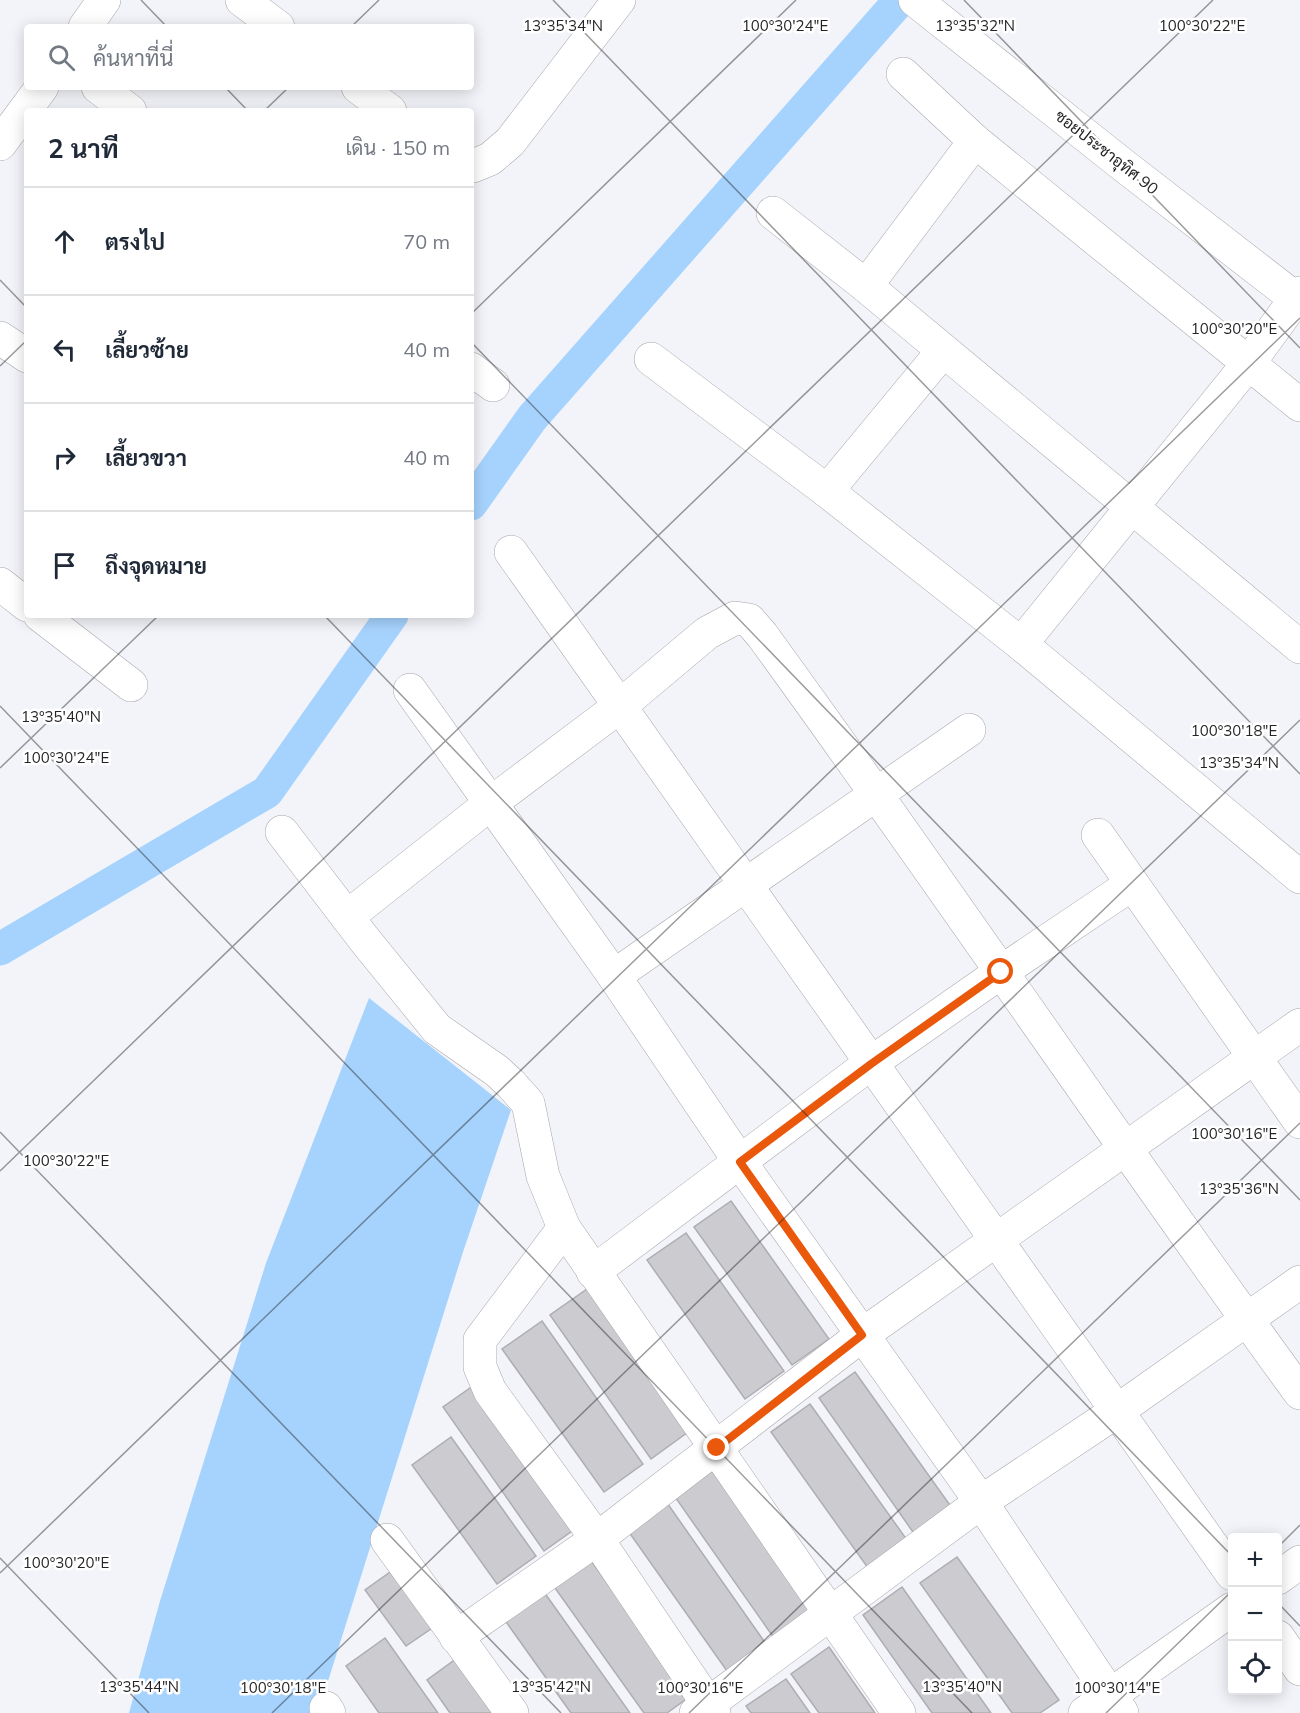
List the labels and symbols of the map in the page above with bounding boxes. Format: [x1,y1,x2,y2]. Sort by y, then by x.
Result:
text: 13°35'34"N [523,16,603,35]
text: 100°30'24"E [742,16,828,35]
text: 13°35'32"N [935,16,1015,35]
text: 100°30'22"E [1159,16,1245,35]
street label: ซอยประชาอุทิศ 90 [1050,105,1163,200]
text: 100°30'20"E [1191,319,1277,338]
text: 13°35'40"N [21,707,101,726]
text: 100°30'18"E [1191,721,1277,740]
text: 100°30'24"E [23,748,109,767]
text: 13°35'34"N [1199,753,1279,772]
route start [987,958,1013,984]
text: 100°30'16"E [1191,1124,1277,1143]
text: 100°30'22"E [23,1151,109,1170]
text: 13°35'36"N [1199,1179,1279,1198]
route end [703,1434,729,1460]
text: 100°30'20"E [23,1553,109,1572]
text: 13°35'44"N [99,1677,179,1696]
text: 13°35'42"N [511,1677,591,1696]
text: 13°35'40"N [922,1677,1002,1696]
text: 100°30'18"E [240,1678,326,1697]
text: 100°30'16"E [657,1678,743,1697]
text: 100°30'14"E [1074,1678,1160,1697]

